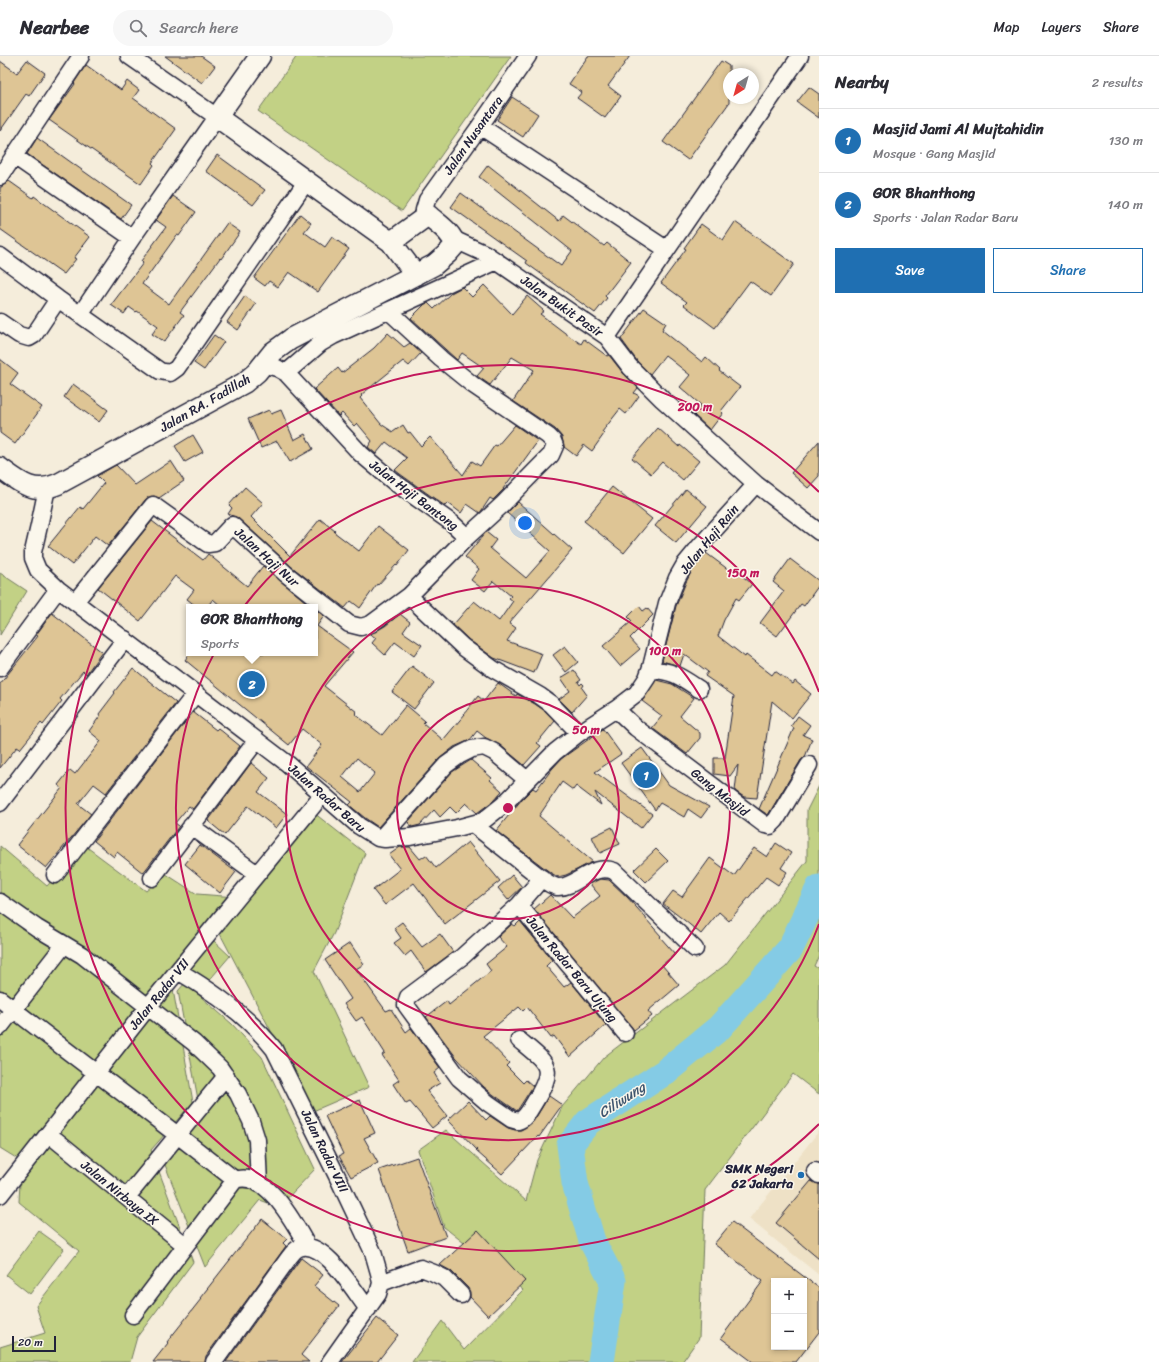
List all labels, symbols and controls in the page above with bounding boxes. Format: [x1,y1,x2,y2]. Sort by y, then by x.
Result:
search box [113,10,393,46]
text: Nearbee [20,11,89,44]
text: Search here [159,15,238,41]
text: Map [994,15,1019,40]
text: Layers [1041,15,1081,40]
text: Share [1103,15,1139,40]
icon: search [127,17,149,39]
text: Nearby [835,67,889,97]
north arrow [723,68,759,104]
text: 2 results [1092,71,1143,94]
street label: Jalan Nusantara [437,90,509,180]
text: Masjid Jami Al Mujtahidin [873,116,1044,142]
text: 1 [845,129,851,152]
text: 130 m [1109,129,1143,152]
text: Mosque · Gang Masjid [873,142,995,165]
text: GOR Bhanthong [873,180,975,206]
text: 2 [844,193,852,216]
text: 140 m [1108,193,1143,216]
text: Sports · Jalan Radar Baru [873,206,1018,229]
button: Save [835,248,985,293]
button: Share [993,248,1143,293]
street label: Jalan Bukit Pasir [515,268,609,344]
street label: Jalan RA. Fadillah [154,368,255,439]
text: 200 m [677,396,713,418]
street label: Jalan Haji Bantong [363,453,464,537]
street label: Jalan Haji Rain [673,499,745,580]
your location [515,513,535,533]
street label: Jalan Haji Nur [228,521,305,593]
text: 150 m [727,562,760,584]
popup [186,604,318,656]
text: GOR Bhanthong [201,606,303,632]
text: Sports [201,632,239,655]
text: 100 m [649,640,682,662]
pin: 2 [239,669,265,699]
text: 50 m [572,719,600,741]
street label: Jalan Radar Baru [282,757,371,838]
pin: 1 [633,760,659,790]
street label: Gang Masjid [686,762,755,823]
centre of rings [501,801,515,815]
street label: Jalan Radar Baru Ujung [520,910,624,1028]
street label: Jalan Radar VII [122,953,195,1036]
water label: Ciliwung [593,1074,652,1125]
street label: Jalan Radar VIII [294,1104,355,1197]
street label: Jalan Nirbaya IX [75,1153,165,1232]
place label: SMK Negeri 62 Jakarta [724,1157,794,1195]
marker: SMK Negeri 62 Jakarta [796,1170,806,1180]
map controls [771,1278,807,1350]
button: + [771,1278,807,1314]
button: − [771,1314,807,1350]
text: 20 m [18,1333,43,1352]
scale bar [12,1334,56,1353]

